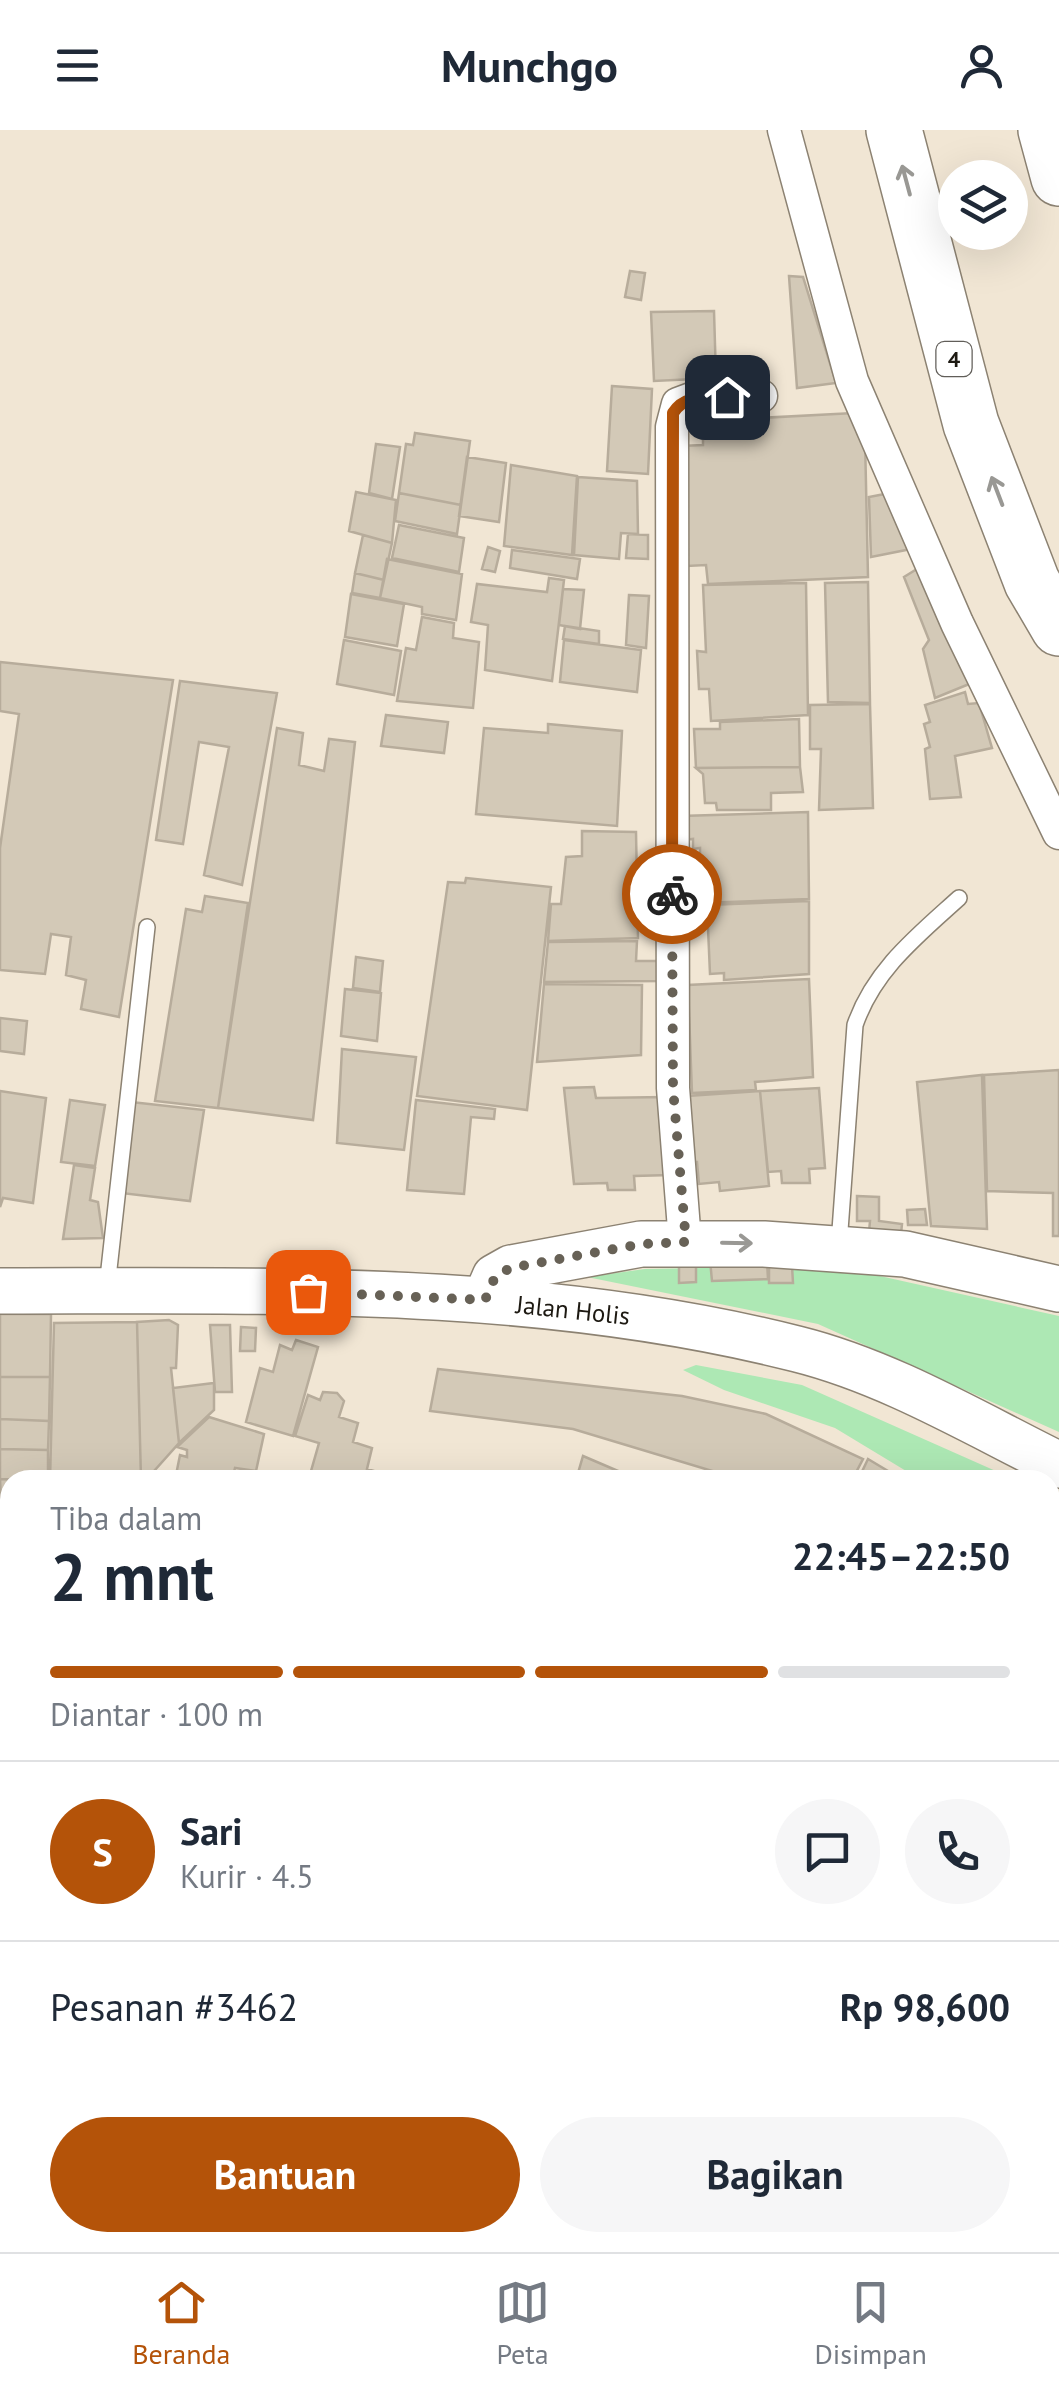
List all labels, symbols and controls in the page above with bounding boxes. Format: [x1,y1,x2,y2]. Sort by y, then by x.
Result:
text: Munchgo [441,36,618,94]
icon: menu [50,38,105,93]
icon: person [954,38,1009,93]
map controls [938,160,1028,250]
button: layers [938,160,1028,250]
one-way arrow [895,165,914,196]
road number: 4 [936,342,972,376]
pin [685,355,770,440]
icon: home [700,370,755,425]
one-way arrow [987,477,1005,508]
courier [622,844,722,944]
icon: bike [645,867,700,922]
one-way arrow [720,1234,753,1252]
pin [266,1250,351,1335]
icon: bag [281,1265,336,1320]
street label: Jalan Holis [513,1288,632,1332]
text: Tiba dalam [50,1497,202,1539]
text: 22:45–22:50 [792,1531,1010,1580]
text: 2 mnt [50,1534,214,1618]
text: Diantar · 100 m [50,1693,263,1735]
button: chat [775,1799,880,1904]
button: phone [905,1799,1010,1904]
text: Sari [180,1806,243,1855]
text: S [92,1827,113,1876]
text: Kurir · 4.5 [180,1855,314,1897]
text: Pesanan #3462 [50,1982,298,2031]
text: Rp 98,600 [840,1982,1010,2031]
button: Bantuan [50,2117,520,2232]
button: Bagikan [540,2117,1010,2232]
tab: Beranda [132,2275,231,2372]
tab: Peta [495,2275,550,2372]
tab: Disimpan [815,2275,927,2372]

